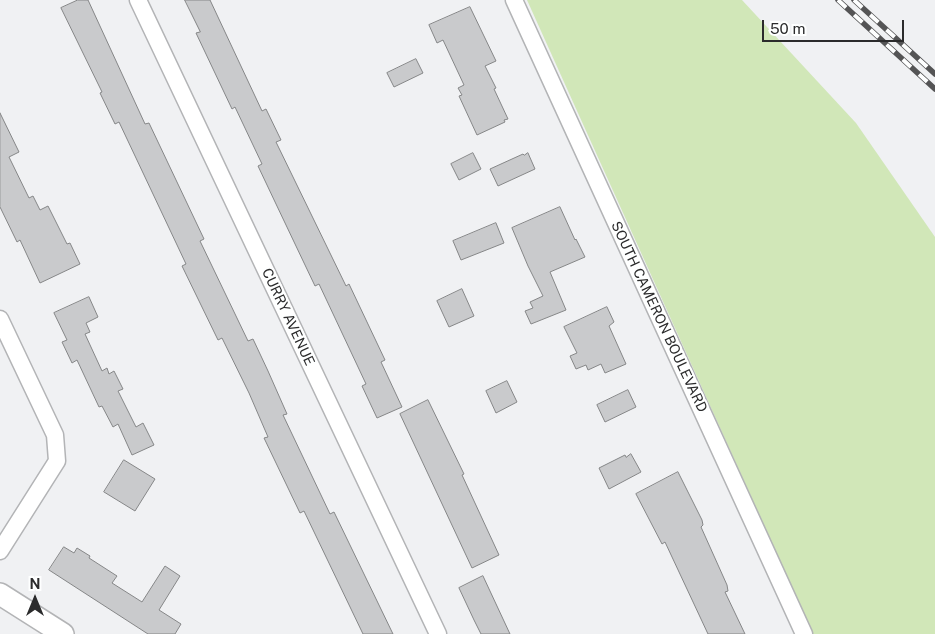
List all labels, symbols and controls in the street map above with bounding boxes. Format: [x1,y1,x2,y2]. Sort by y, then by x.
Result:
scale bar [765,10,908,42]
text: 50 m [770,20,805,37]
street label: SOUTH CAMERON BOULEVARD [607,219,711,415]
street label: CURRY AVENUE [258,266,318,368]
north arrow [10,574,60,624]
text: N [30,576,40,592]

